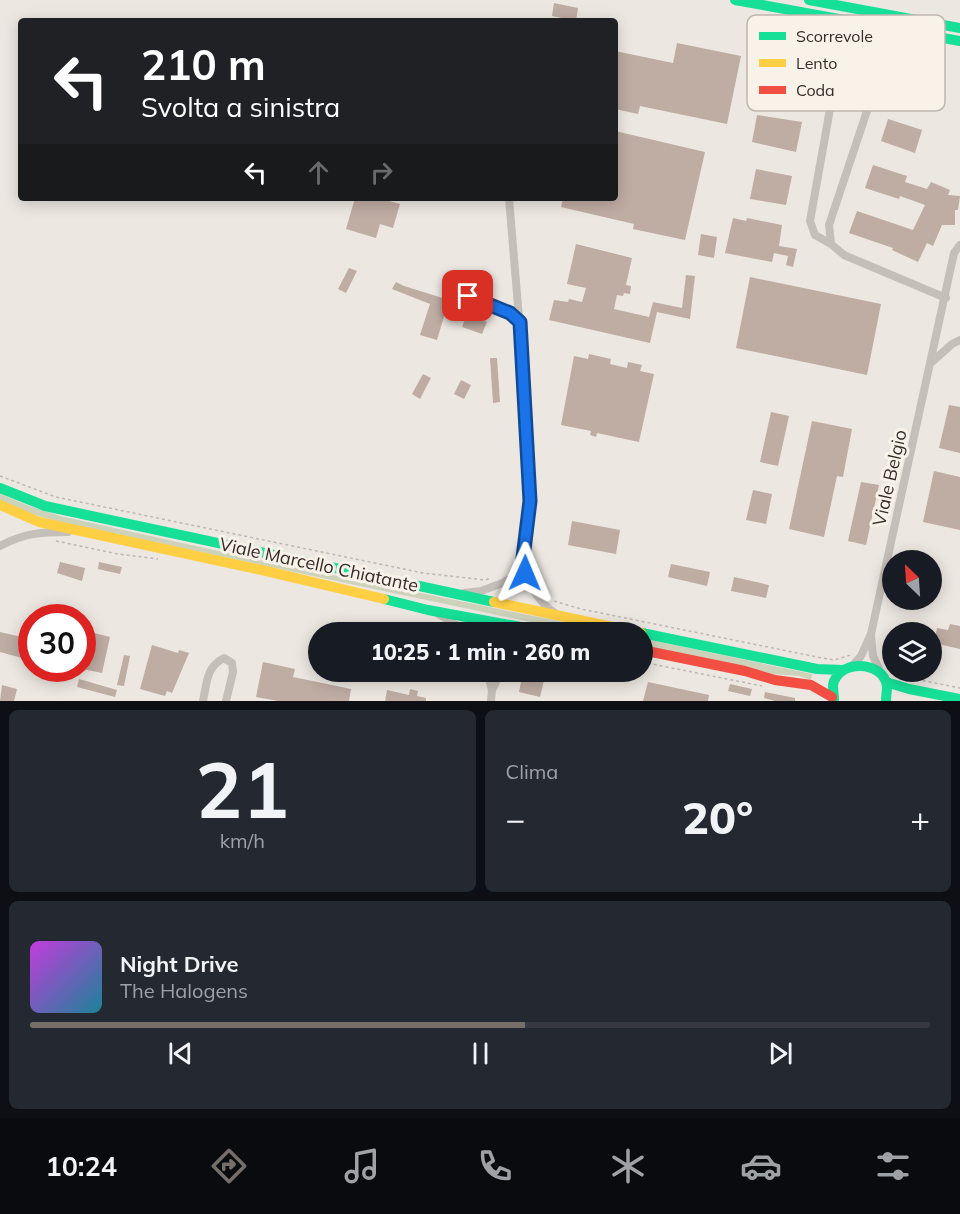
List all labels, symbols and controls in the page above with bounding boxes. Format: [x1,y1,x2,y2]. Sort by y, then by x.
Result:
legend [747,15,945,111]
text: Scorrevole [796,26,873,46]
text: 210 m [141,38,266,91]
icon: left [42,42,120,120]
text: Lento [796,53,837,73]
text: Coda [796,80,835,100]
text: Svolta a sinistra [141,90,340,124]
icon: left [239,156,272,189]
icon: ahead [302,156,335,189]
icon: right [365,156,398,189]
pin [442,270,493,321]
icon: arrive [451,279,484,312]
street label: Viale Belgio [867,427,912,528]
street label: Viale Marcello Chiatante [218,532,421,597]
position arrow [493,541,557,605]
north arrow [882,550,942,610]
map controls [882,550,942,682]
speed limit sign: 30 [18,604,96,682]
button: layers [882,622,942,682]
text: 10:25 · 1 min · 260 m [371,638,590,666]
text: 21 [195,740,289,838]
text: Clima [506,759,558,784]
text: 20° [682,789,753,845]
text: − [506,798,525,839]
text: + [910,798,930,839]
text: km/h [220,828,265,853]
text: Night Drive [120,950,239,978]
text: The Halogens [120,978,248,1003]
icon: previous [164,1037,197,1070]
icon: pause [464,1037,497,1070]
icon: next [764,1037,797,1070]
icon: directions [208,1145,250,1187]
icon: music [341,1145,383,1187]
icon: phone [474,1145,516,1187]
icon: climate [607,1145,649,1187]
icon: car [740,1145,782,1187]
icon: filters [872,1145,914,1187]
text: 10:24 [45,1149,117,1183]

